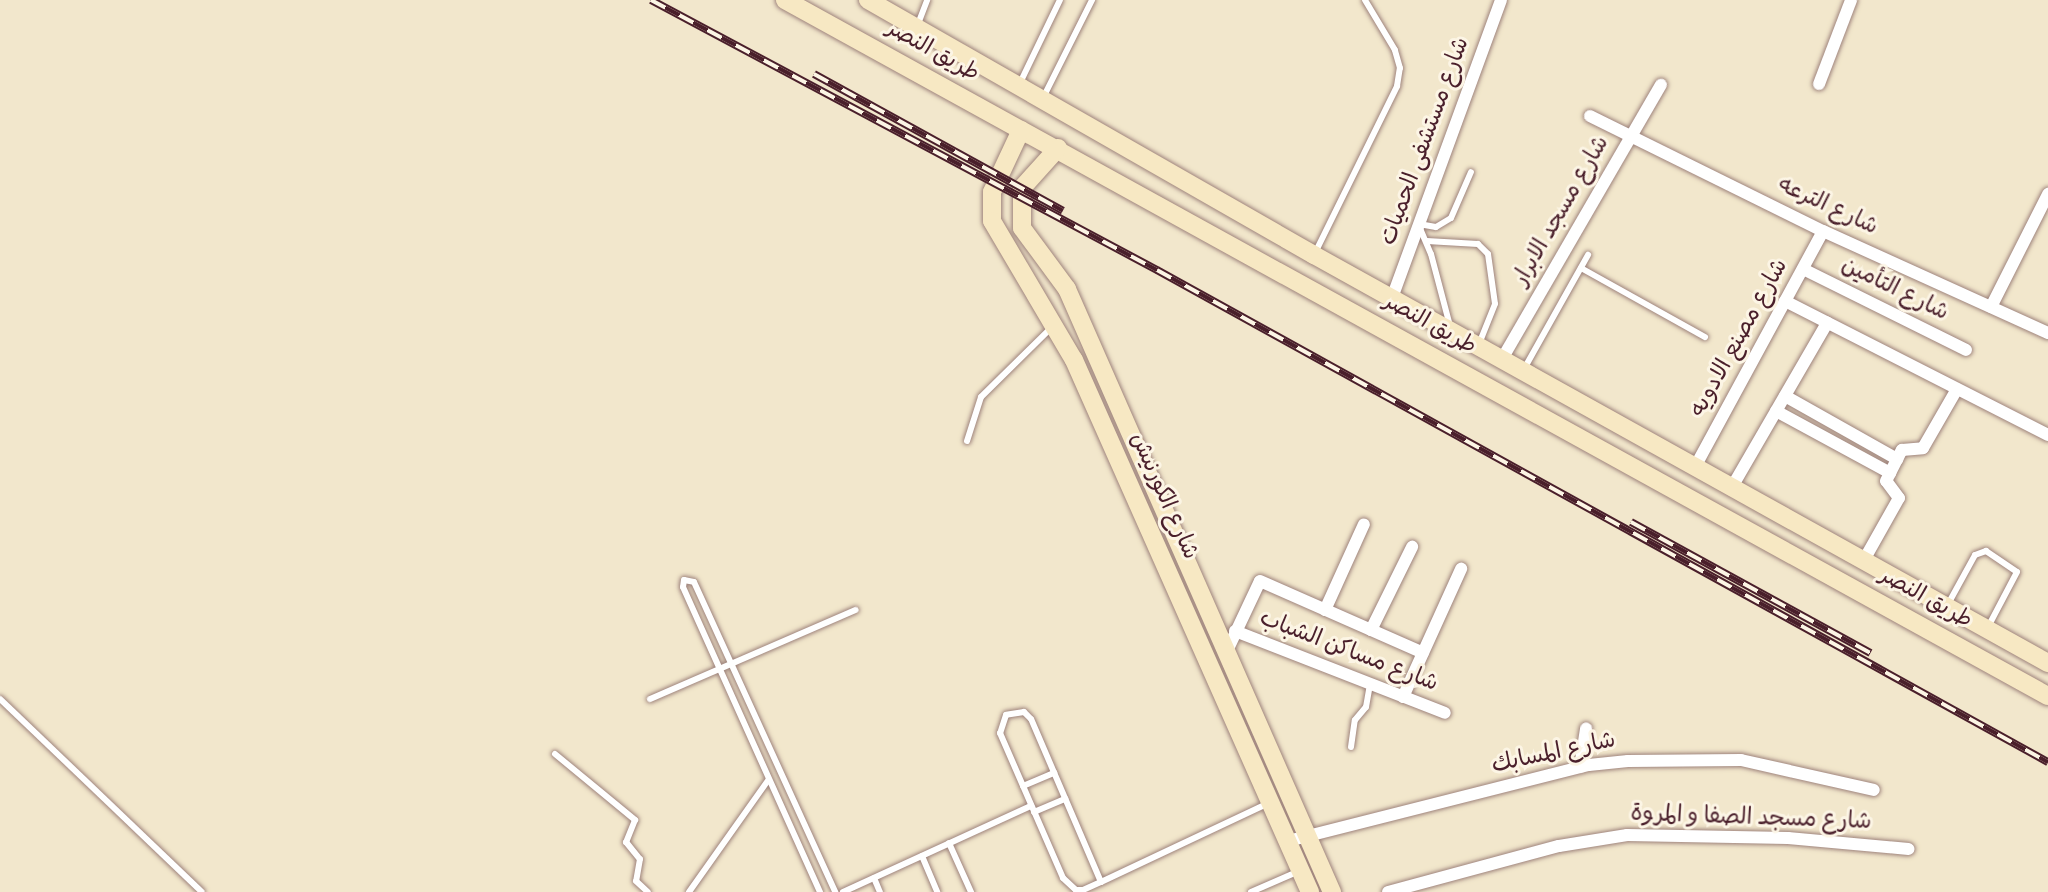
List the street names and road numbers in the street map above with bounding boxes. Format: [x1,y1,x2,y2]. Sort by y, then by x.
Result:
street label: طريق النصر [881,16,983,90]
street label: شارع مستشفى الحميات [1377,34,1477,250]
street label: شارع مسجد الابرار [1509,132,1617,292]
street label: شارع الترعه [1773,173,1881,243]
street label: شارع التأمين [1836,253,1952,329]
street label: شارع مصنع الادويه [1686,255,1796,423]
street label: طريق النصر [1378,289,1480,363]
street label: شارع الكورنيش [1122,429,1202,565]
street label: طريق النصر [1874,563,1976,637]
street label: شارع مساكن الشباب [1255,606,1441,700]
street label: شارع المسابك [1489,728,1619,782]
street label: شارع مسجد الصفا و المروة [1630,802,1872,838]

